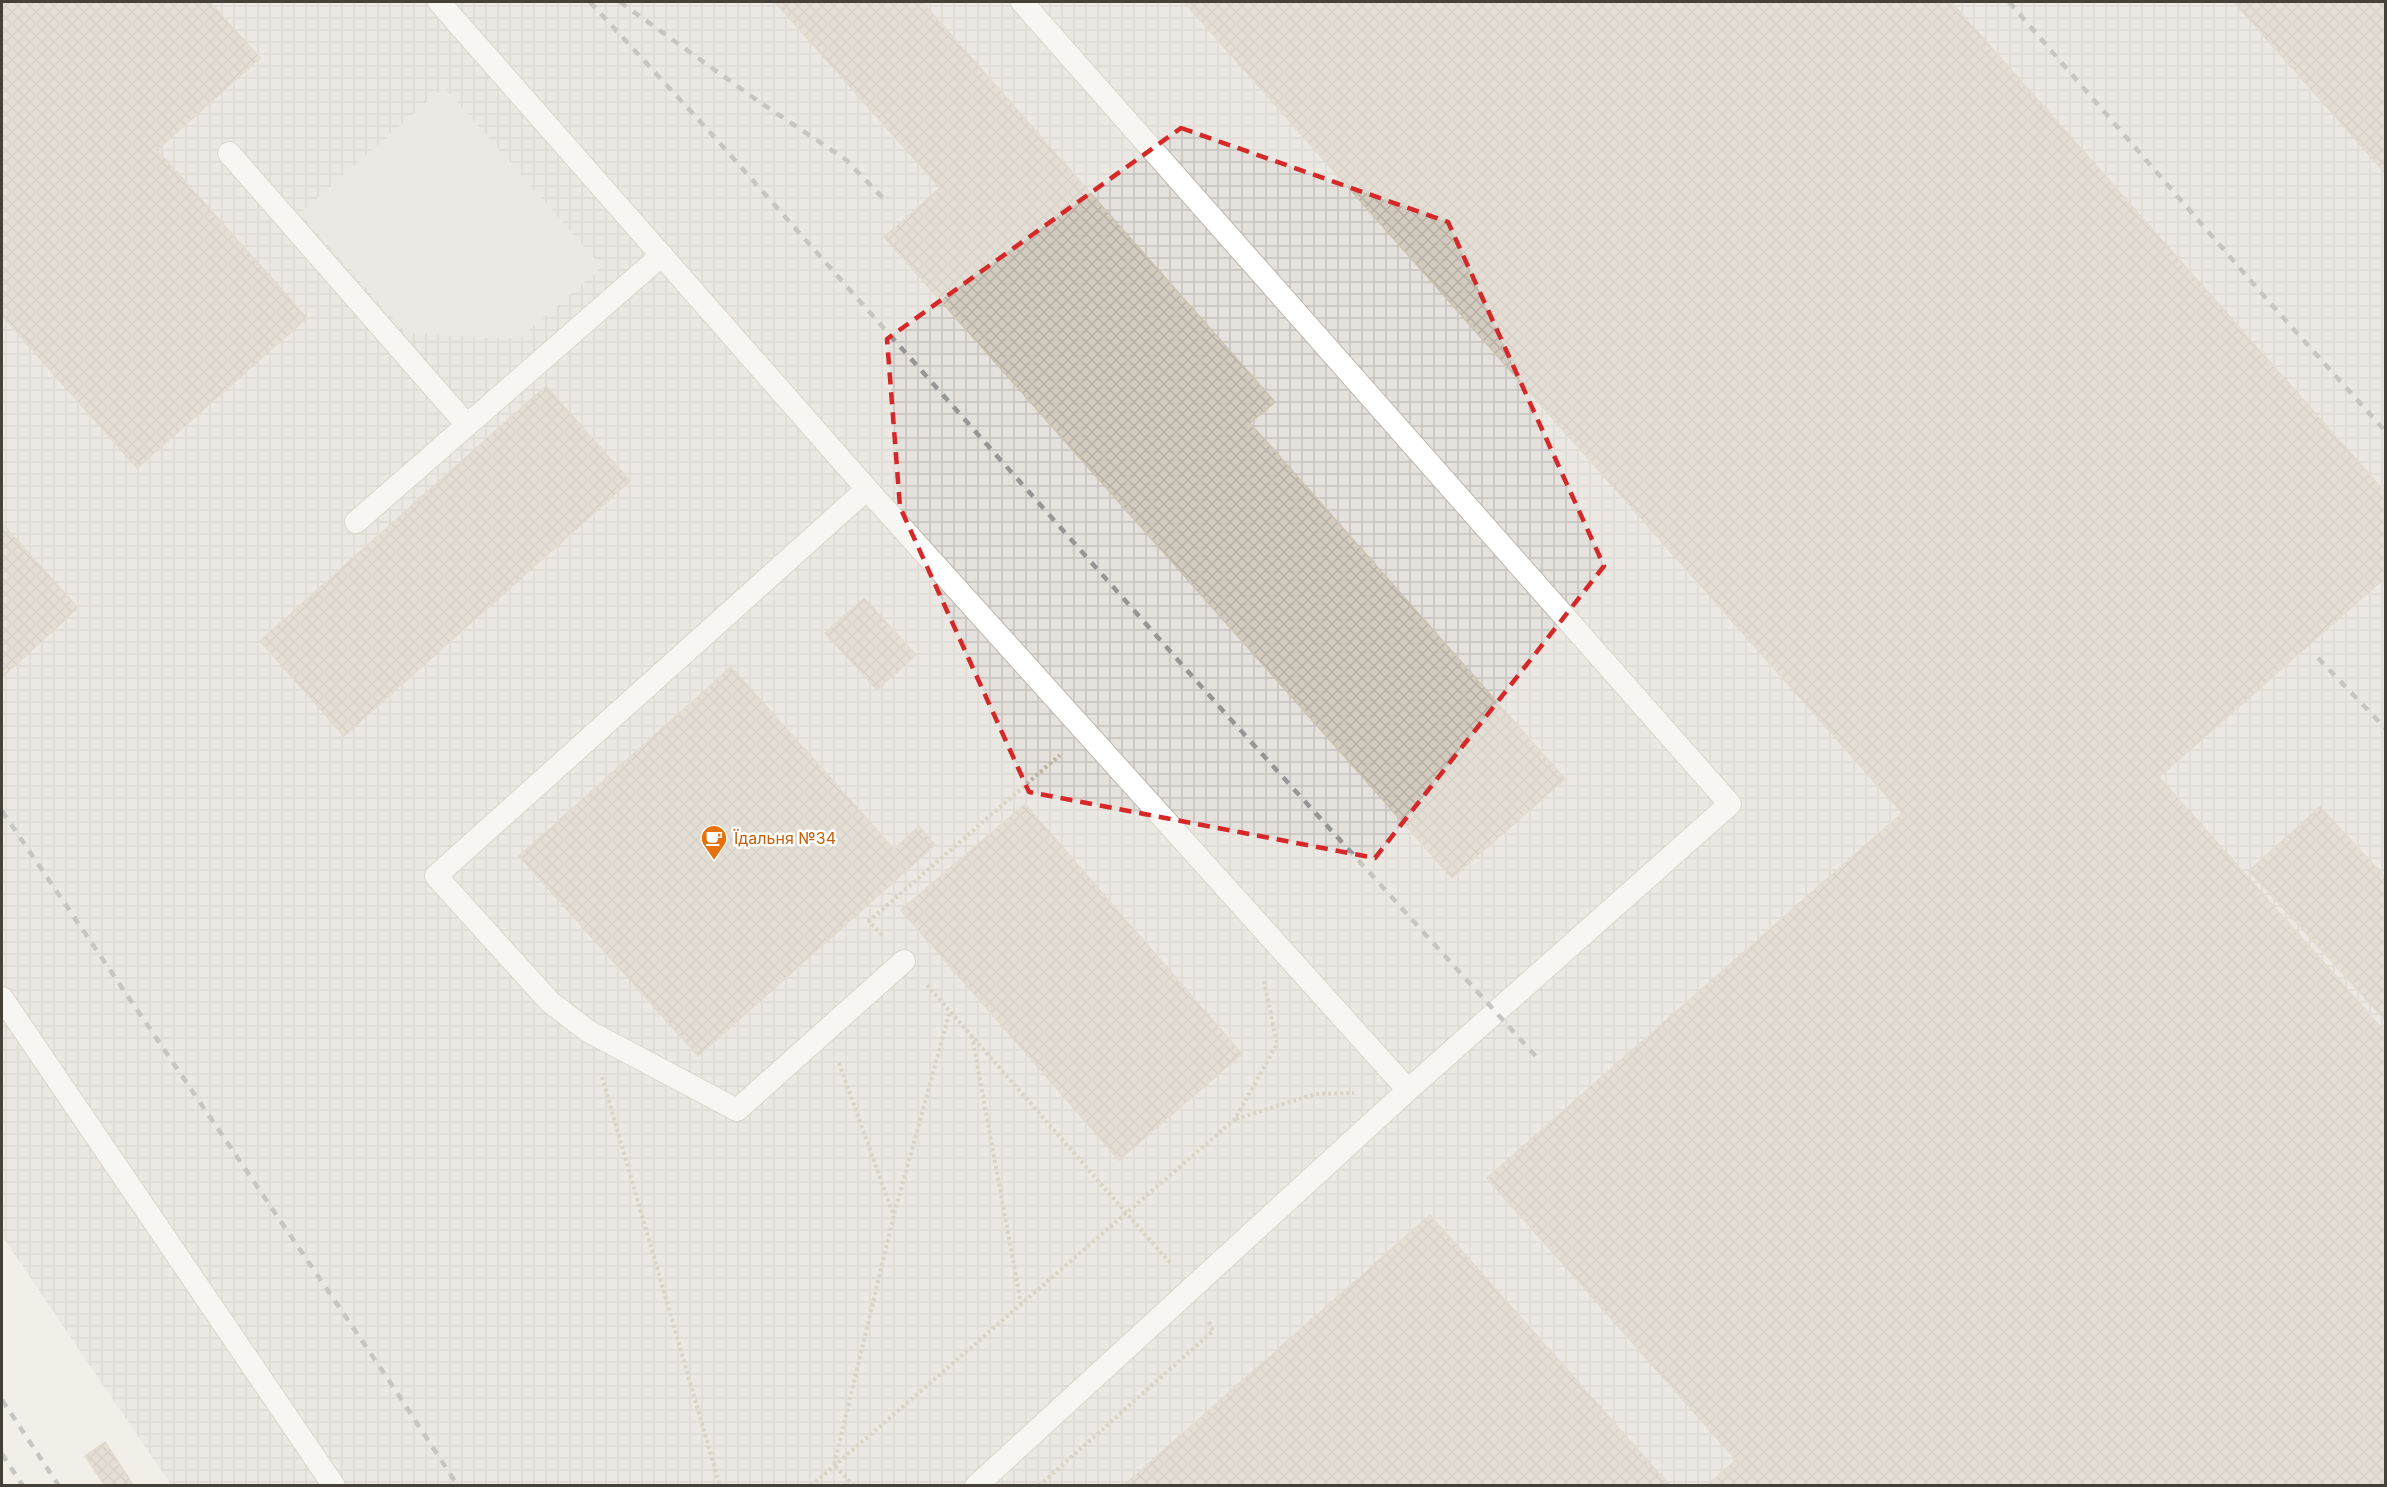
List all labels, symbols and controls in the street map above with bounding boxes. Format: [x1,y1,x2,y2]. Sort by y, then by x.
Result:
cafe icon: Їдальня №34 [699,823,729,861]
place label: Їдальня №34 [733,828,836,848]

